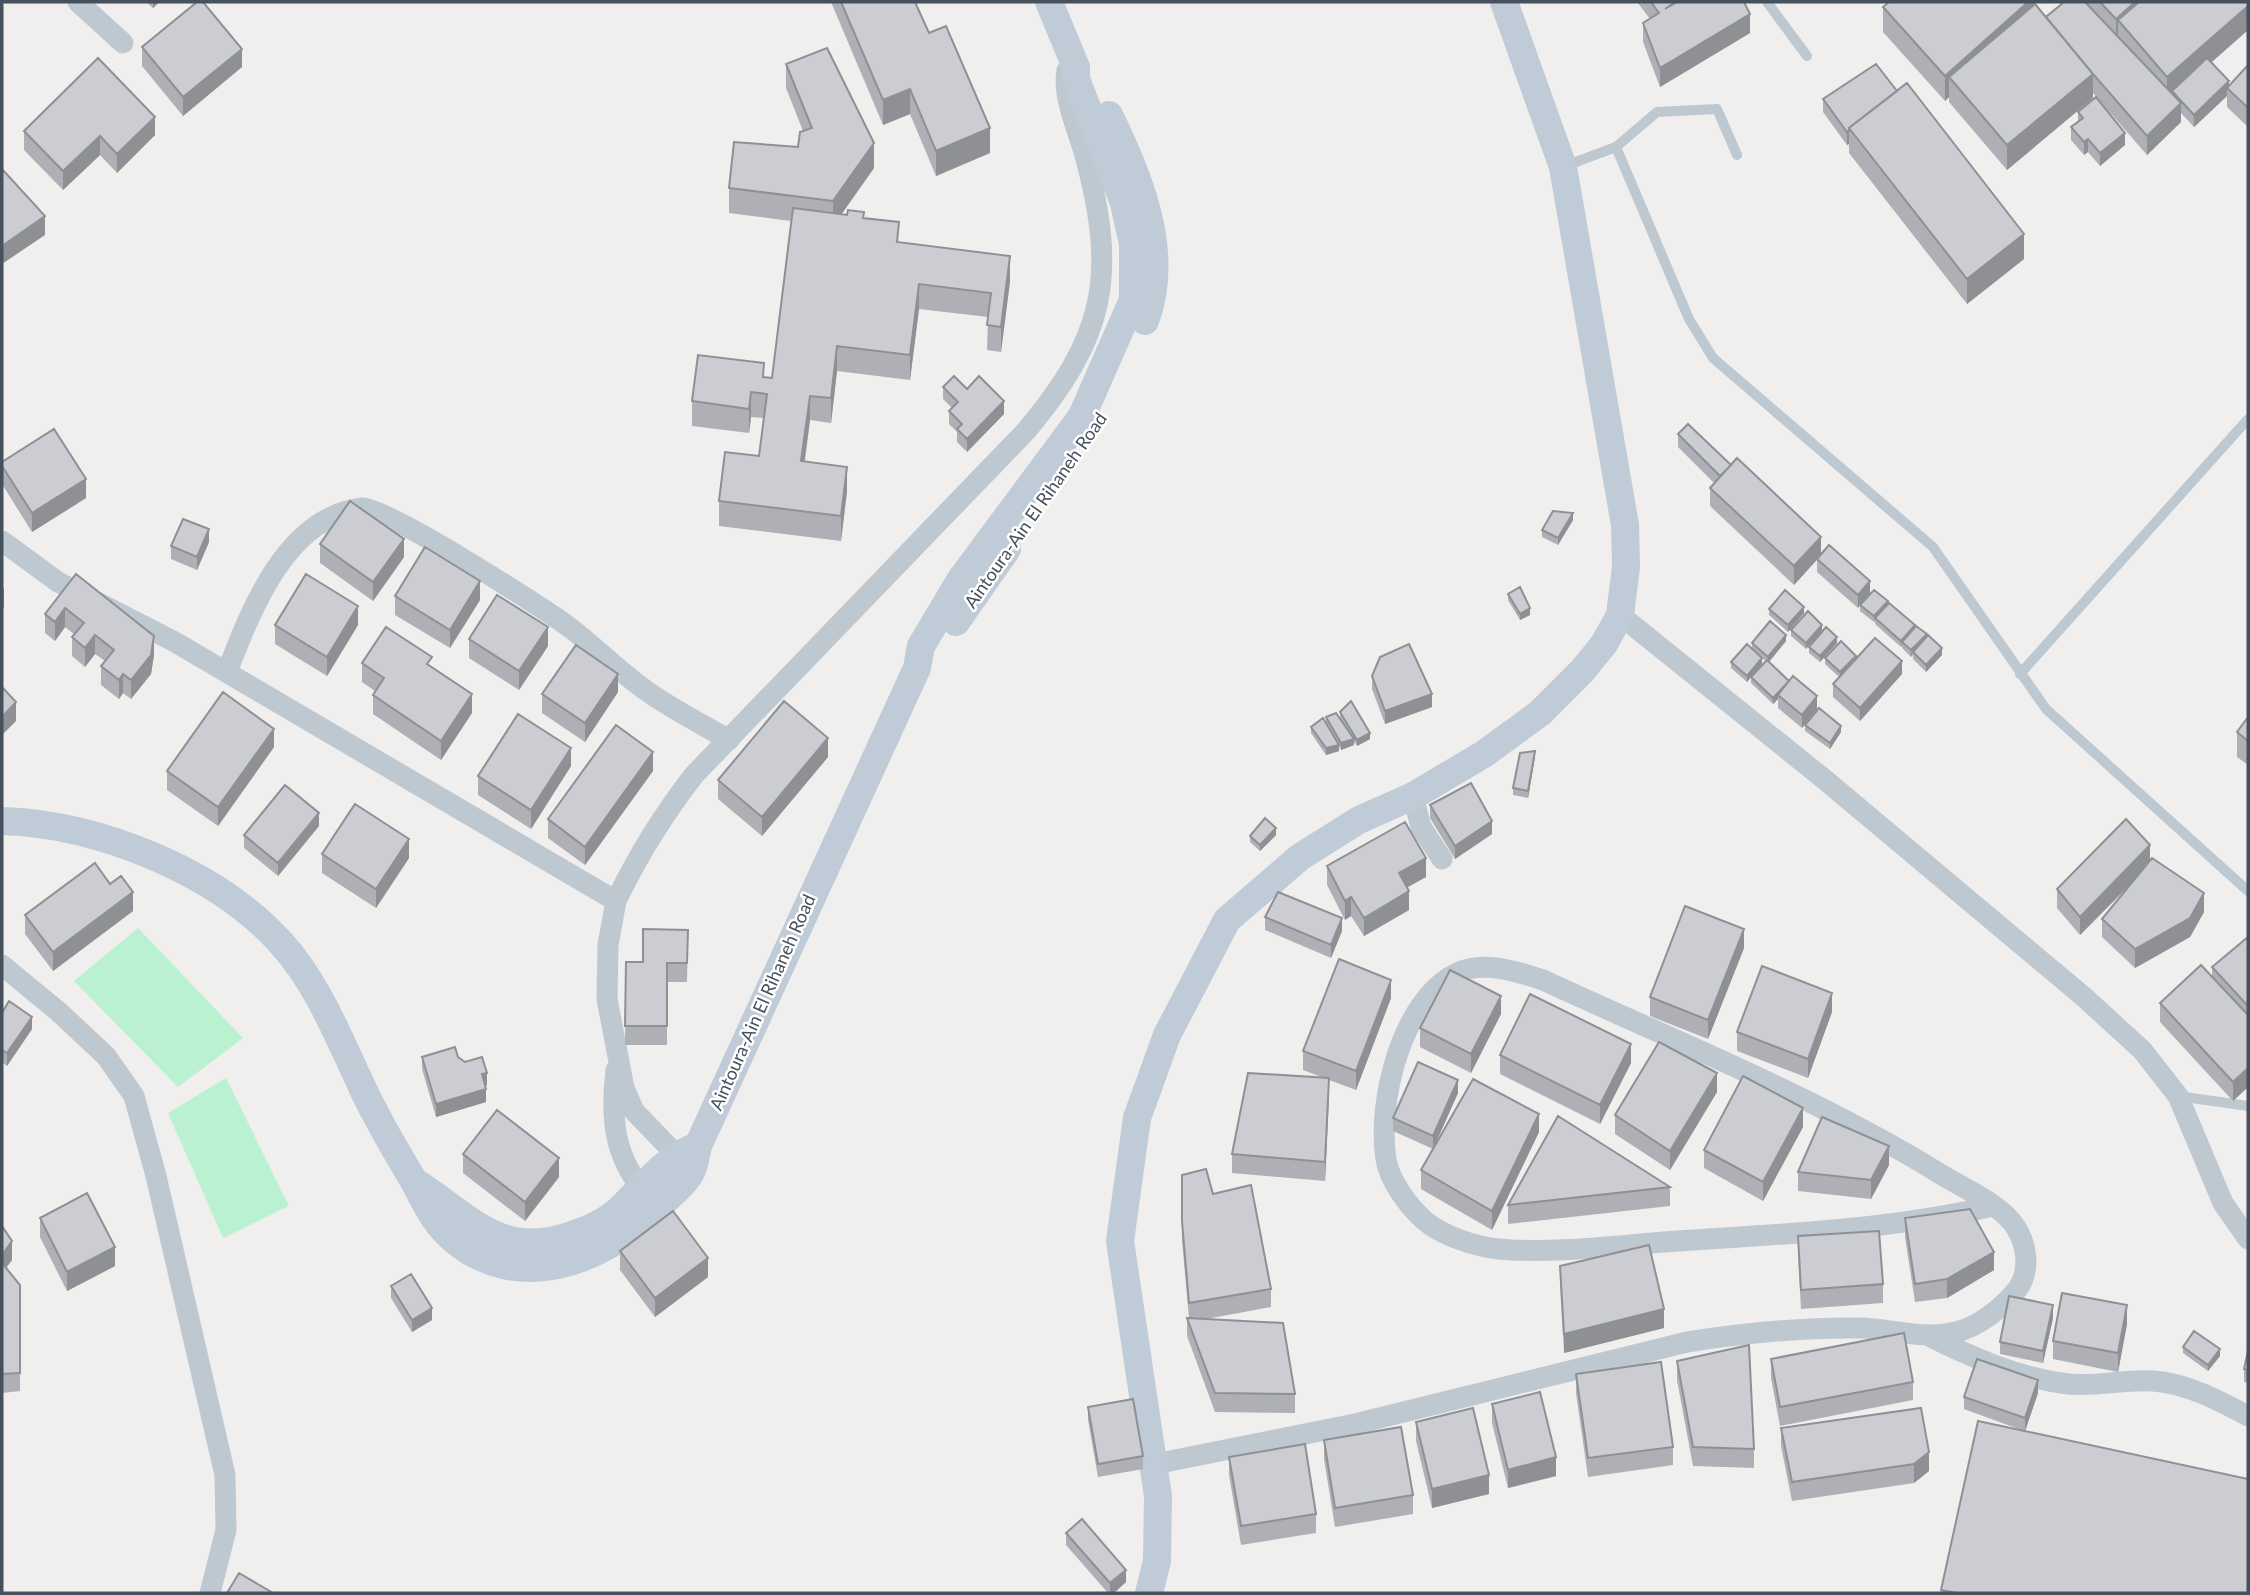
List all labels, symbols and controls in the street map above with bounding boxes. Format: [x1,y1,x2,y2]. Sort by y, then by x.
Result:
street label: Aintoura-Ain El Rihaneh Road [959,408,1111,612]
street label: Aintoura-Ain El Rihaneh Road [704,891,820,1113]

